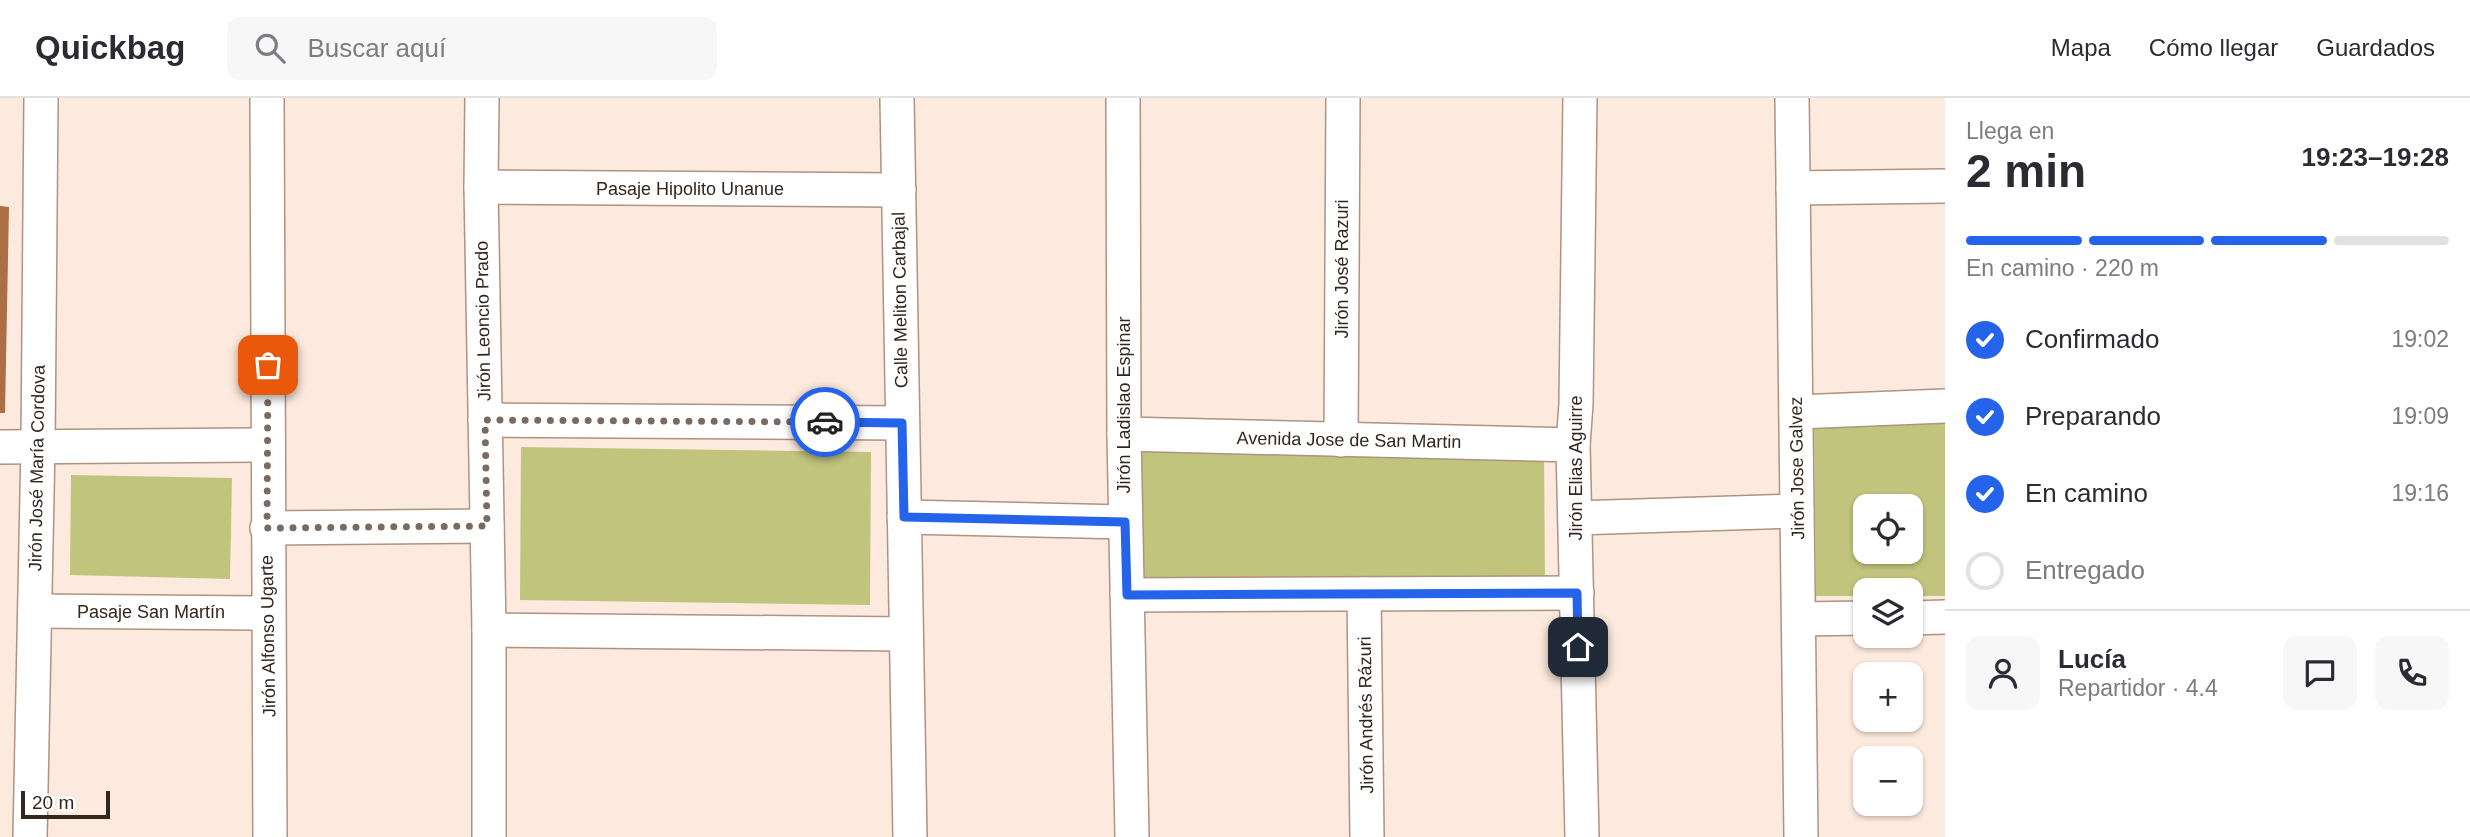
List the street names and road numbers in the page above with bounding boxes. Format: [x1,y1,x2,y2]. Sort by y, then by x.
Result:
street label: Pasaje Hipolito Unanue [596,179,784,199]
street label: Jirón José Razuri [1332,199,1352,339]
street label: Calle Meliton Carbajal [888,212,912,388]
street label: Jirón Leoncio Prado [472,241,494,401]
street label: Jirón Ladislao Espinar [1114,316,1134,494]
street label: Jirón José María Cordova [25,364,49,571]
street label: Jirón Elias Aguirre [1566,395,1586,541]
street label: Jirón Jose Galvez [1786,396,1808,540]
street label: Avenida Jose de San Martin [1236,428,1462,452]
street label: Jirón Alfonso Ugarte [257,555,279,717]
street label: Pasaje San Martín [77,602,225,622]
street label: Jirón Andrés Rázuri [1355,636,1377,794]

